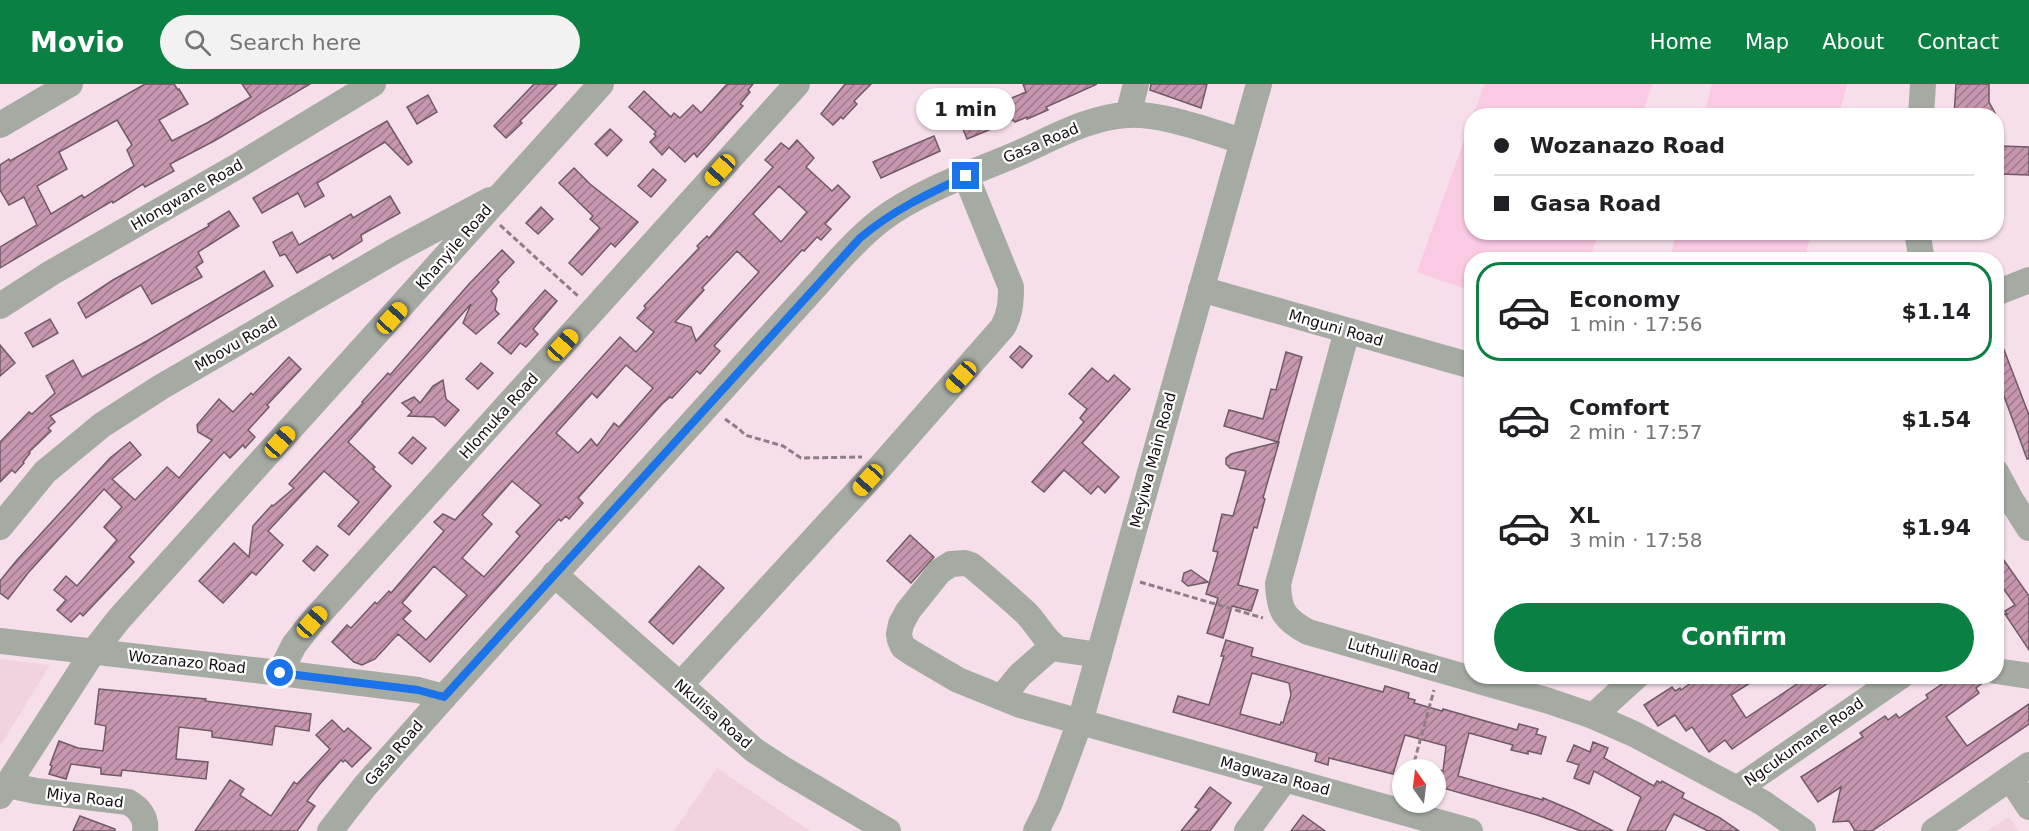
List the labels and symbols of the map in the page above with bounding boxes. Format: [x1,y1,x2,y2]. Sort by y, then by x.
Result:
callout: 1 min [916,89,1016,131]
street label: Gasa Road [1001,119,1081,167]
car [701,151,739,189]
street label: Hlongwane Road [128,156,246,234]
route end [952,162,979,189]
street label: Khanyile Road [412,201,496,293]
car [373,299,411,337]
street label: Mnguni Road [1287,306,1385,350]
street label: Mbovu Road [191,313,281,375]
car [544,326,582,364]
car [942,358,980,396]
street label: Hlomuka Road [456,370,542,462]
street label: Meyiwa Main Road [1126,390,1180,530]
car [261,423,299,461]
car [849,461,887,499]
car [293,603,331,641]
street label: Luthuli Road [1346,634,1440,678]
street label: Wozanazo Road [127,647,247,677]
route start [266,659,293,686]
street label: Nkulisa Road [671,675,755,753]
street label: Ngcukumane Road [1741,694,1867,790]
street label: Gasa Road [361,717,427,789]
street label: Magwaza Road [1218,753,1332,799]
north arrow [1392,759,1446,813]
street label: Miya Road [45,784,125,812]

